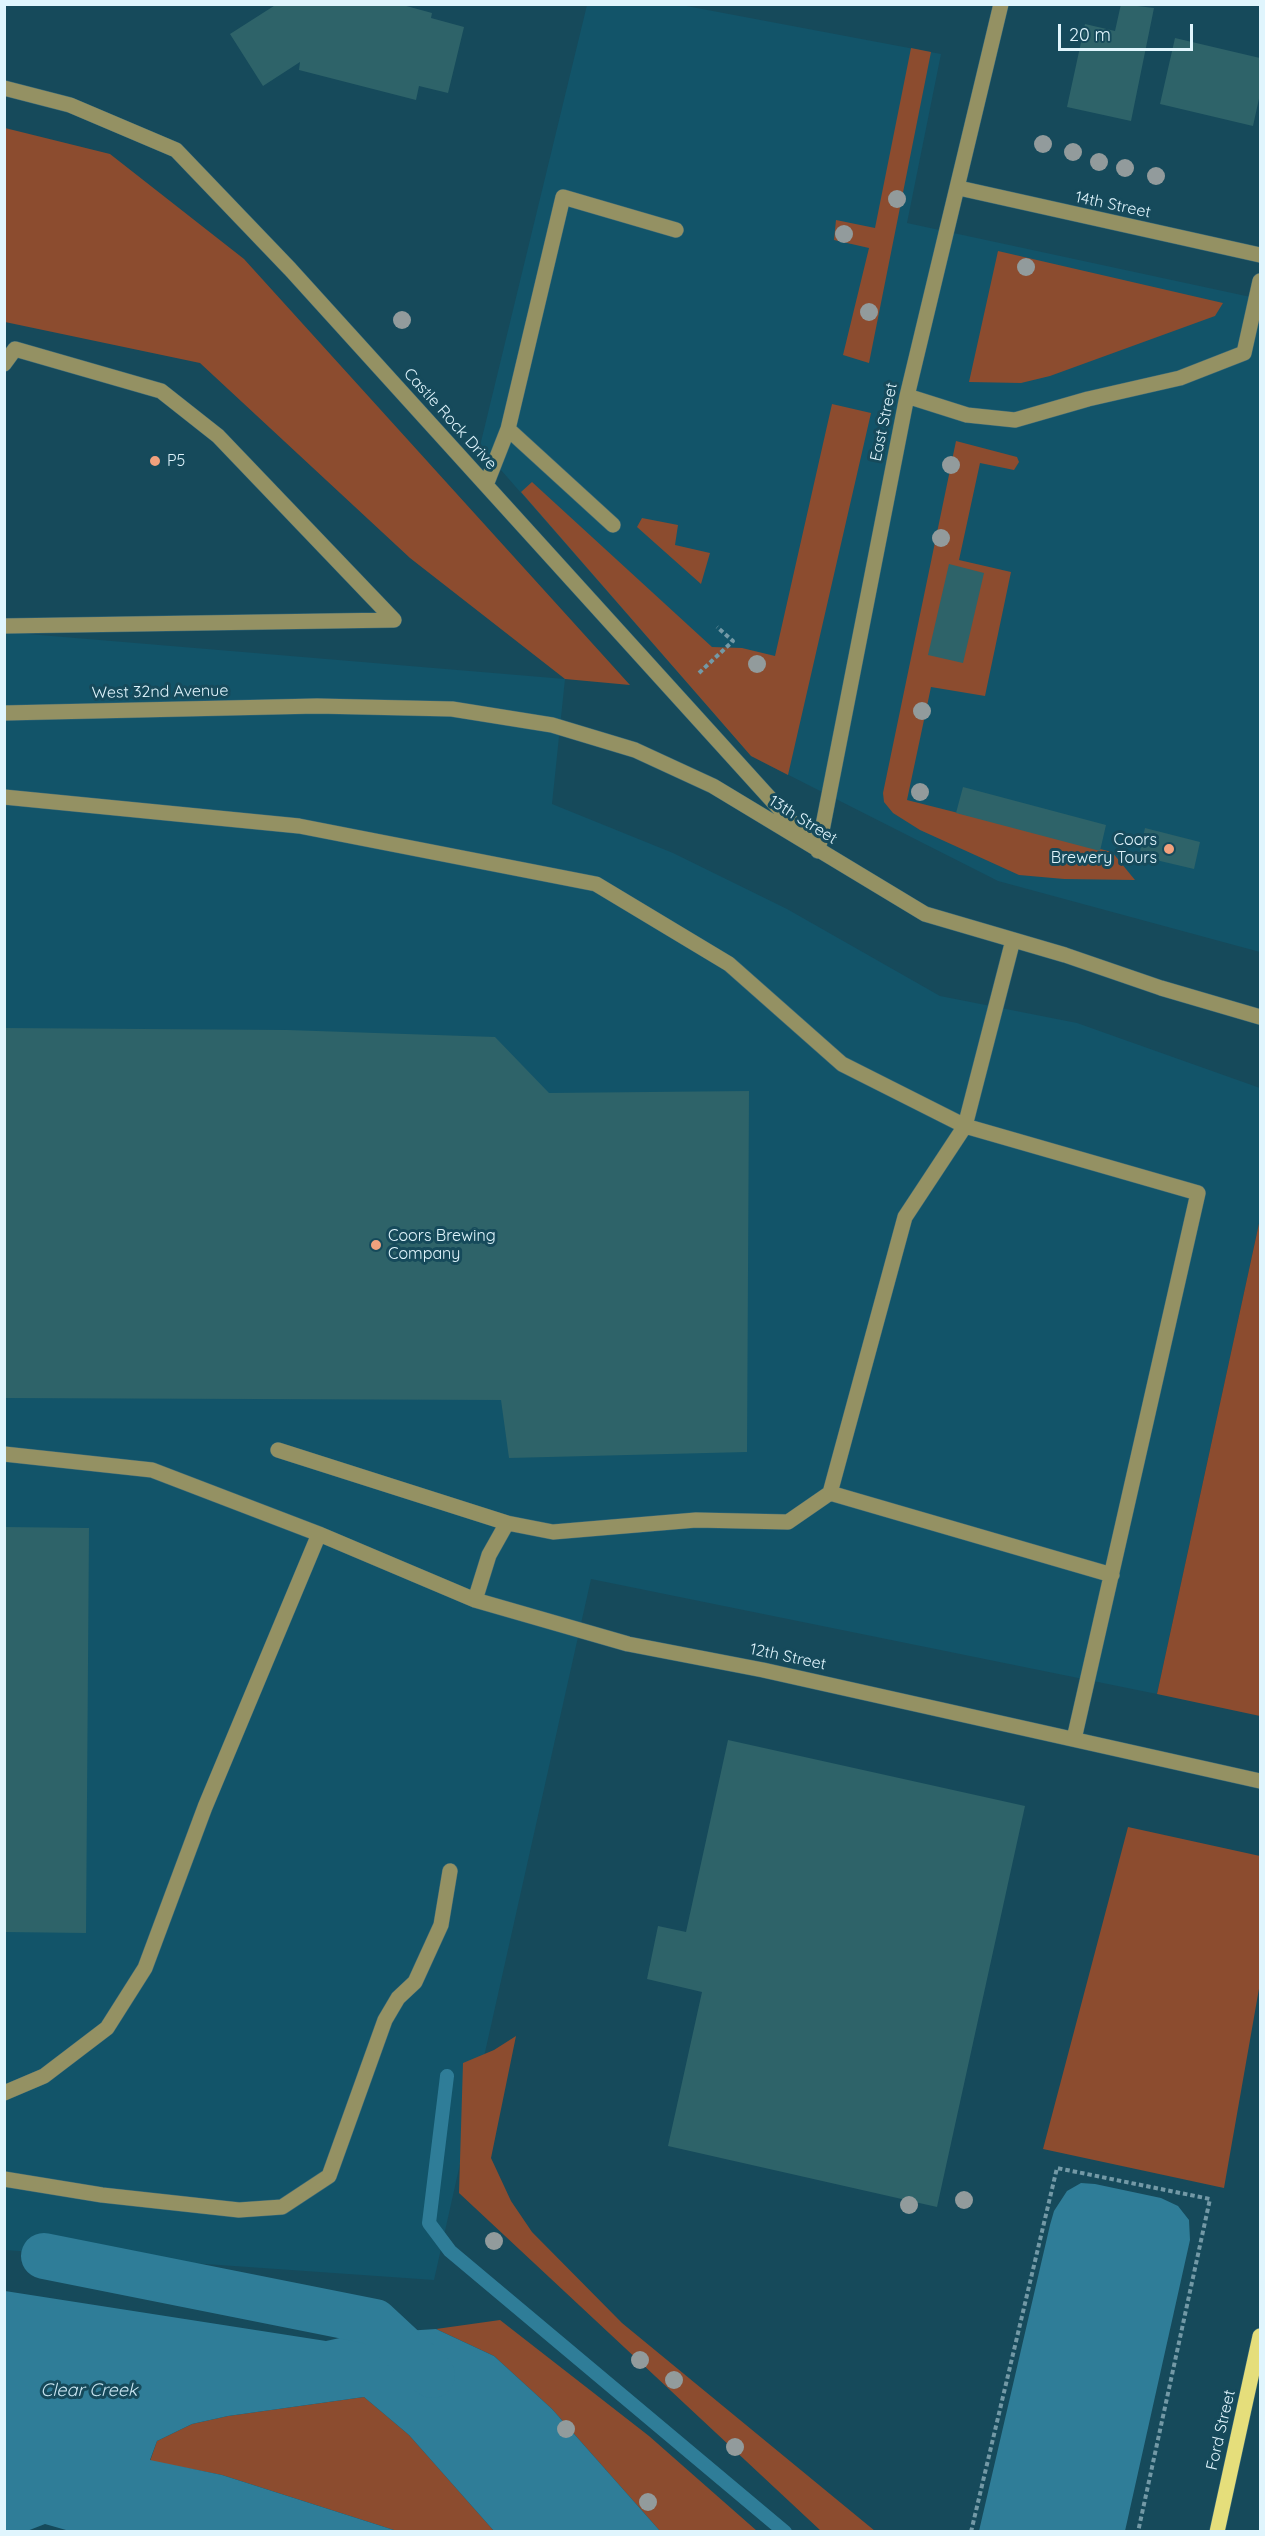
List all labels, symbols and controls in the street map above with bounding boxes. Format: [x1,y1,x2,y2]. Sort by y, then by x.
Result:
scale bar [1061,12,1196,50]
text: 20 m [1069,23,1111,46]
street label: 14th Street [1073,188,1153,222]
street label: Castle Rock Drive [399,364,501,474]
street label: East Street [866,381,902,463]
place label: P5 [167,451,185,471]
marker: P5 [148,454,162,468]
street label: West 32nd Avenue [91,681,229,703]
street label: 13th Street [765,791,841,849]
place label: Coors Brewery Tours [1051,830,1157,868]
marker: Coors Brewery Tours [1162,842,1176,856]
place label: Coors Brewing Company [388,1226,496,1264]
marker: Coors Brewing Company [369,1238,383,1252]
street label: 12th Street [748,1640,828,1674]
water label: Clear Creek [41,2380,137,2402]
street label: Ford Street [1202,2388,1240,2472]

